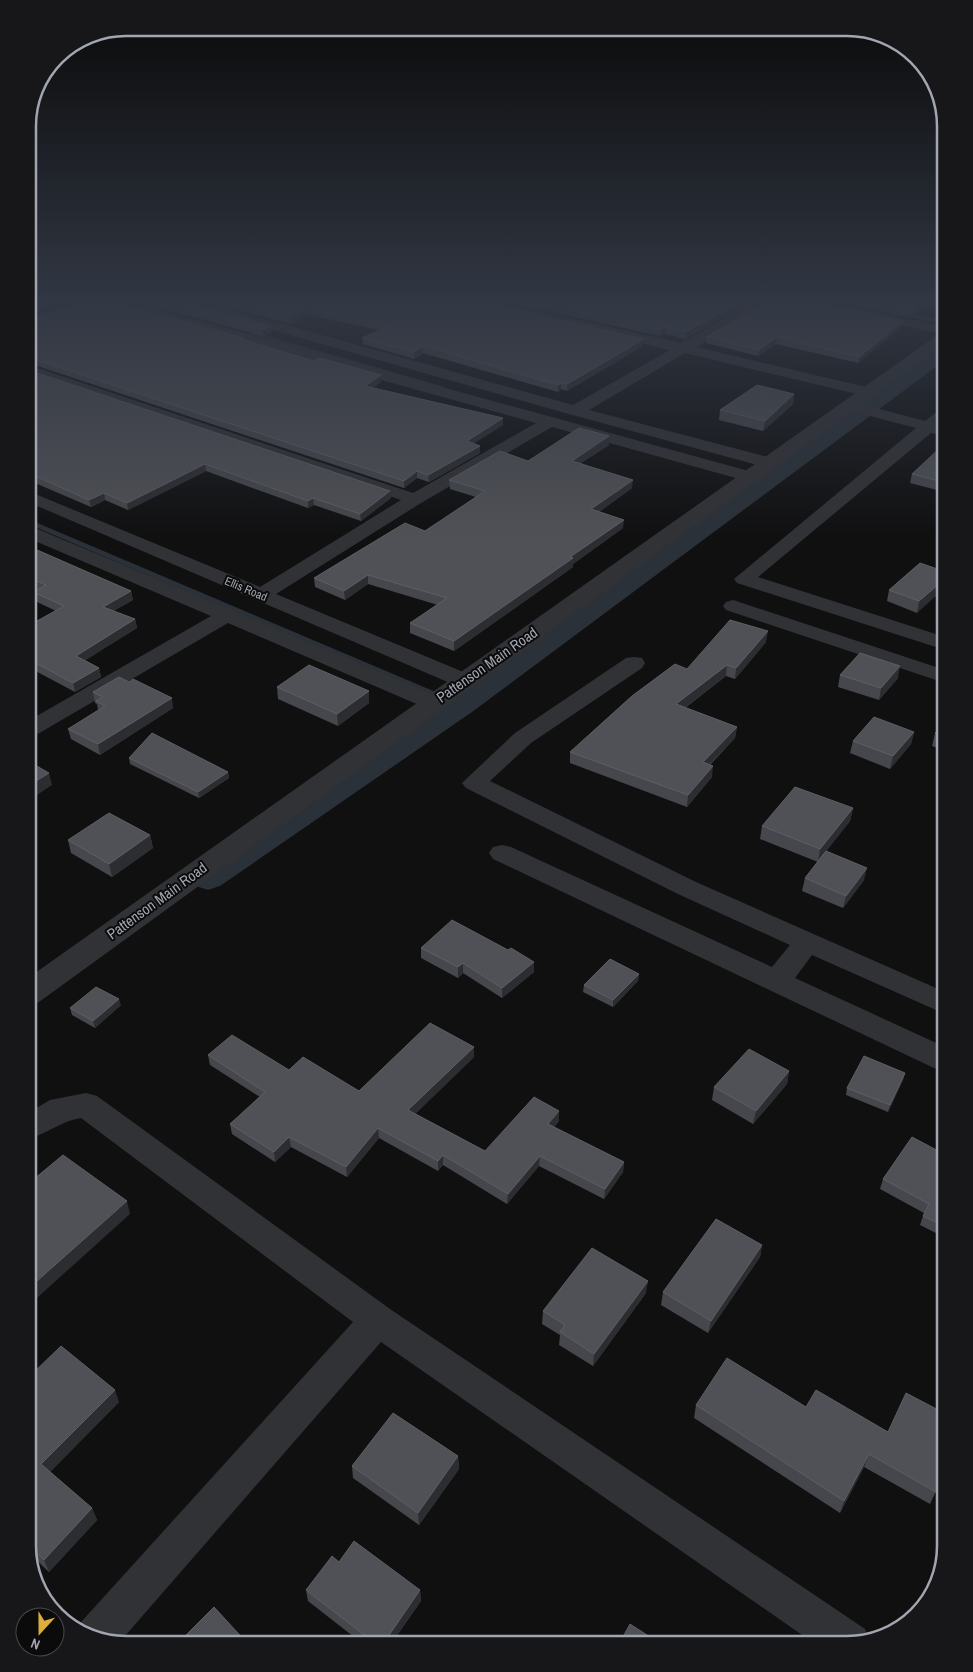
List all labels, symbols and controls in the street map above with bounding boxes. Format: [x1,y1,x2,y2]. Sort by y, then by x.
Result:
street label: Ellis Road [222,573,270,605]
street label: Pattenson Main Road [432,622,541,707]
street label: Pattenson Main Road [102,857,211,944]
north arrow [15,1607,65,1657]
text: N [28,1634,42,1654]

